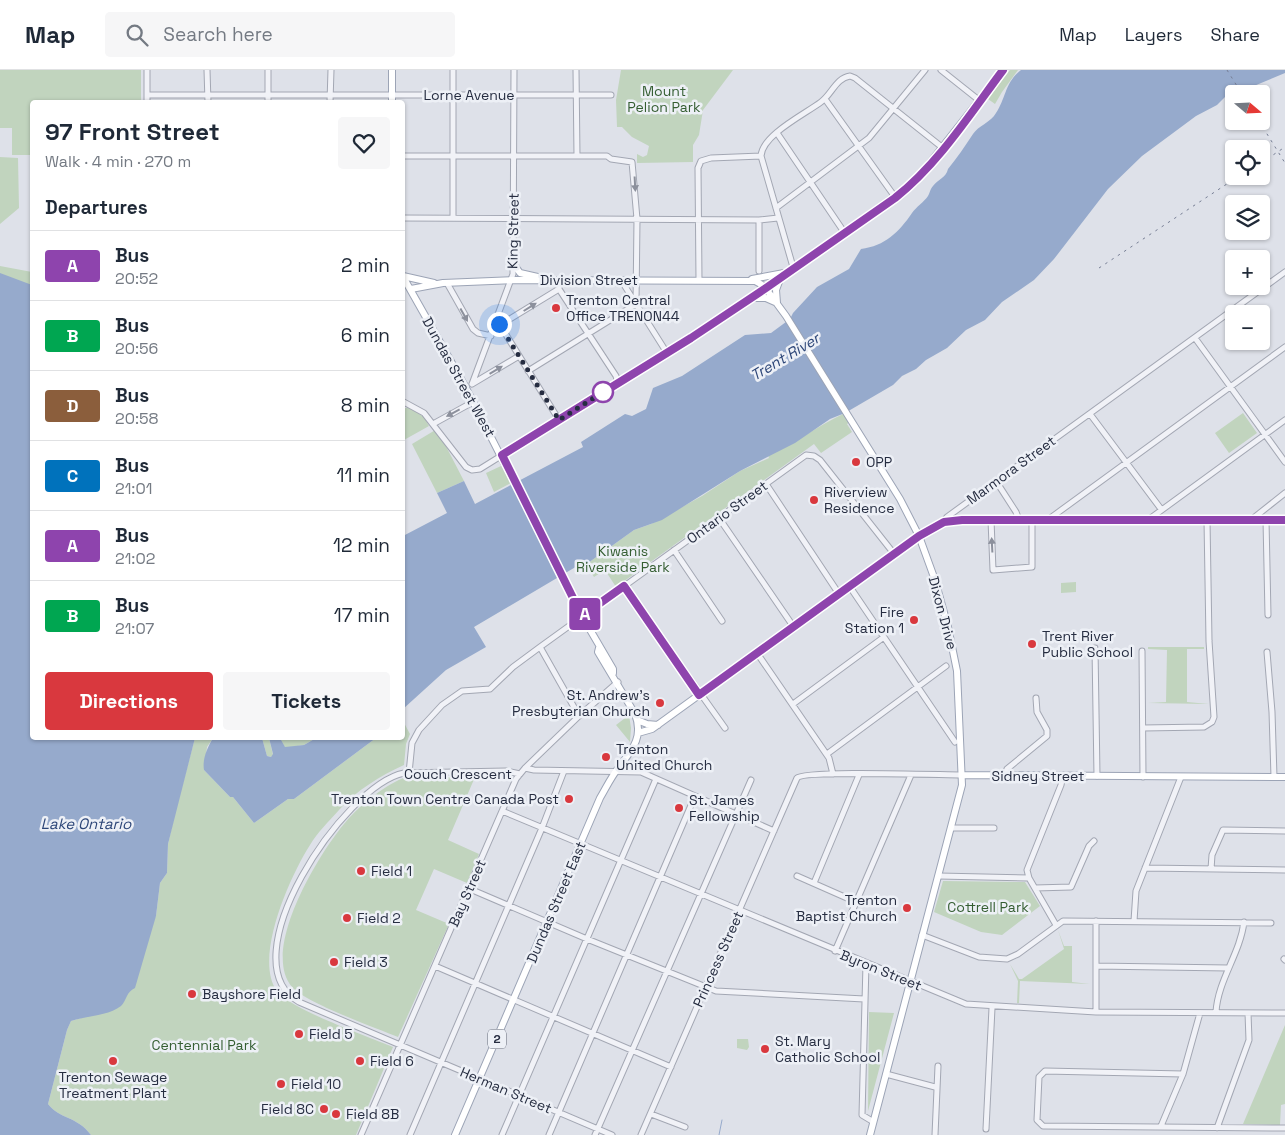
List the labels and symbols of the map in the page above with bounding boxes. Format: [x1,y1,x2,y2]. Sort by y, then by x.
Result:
park label: Mount Pelion Park [627,82,701,116]
north arrow [1225,85,1270,130]
street label: Lorne Avenue [423,86,515,104]
one-way arrow [632,176,640,192]
street label: King Street [503,193,523,269]
street label: Division Street [540,271,638,289]
place label: Trenton Central Office TRENON44 [566,291,680,325]
one-way arrow [523,302,536,311]
marker: Trenton Central Office TRENON44 [550,302,562,314]
one-way arrow [460,308,469,321]
your location [487,312,512,337]
street label: Dundas Street West [418,314,500,440]
water label: Trent River [747,328,824,385]
one-way arrow [489,366,502,375]
unlabelled marker [592,381,614,403]
one-way arrow [446,409,460,417]
street label: Marmora Street [963,432,1059,508]
place label: OPP [866,453,892,471]
marker: OPP [850,456,862,468]
street label: Ontario Street [683,477,771,547]
place label: Riverview Residence [824,483,894,517]
marker: Riverview Residence [808,494,820,506]
one-way arrow [987,536,995,552]
park label: Kiwanis Riverside Park [576,542,670,576]
street label: Dixon Drive [925,574,961,652]
line badge: A [569,598,601,630]
place label: Fire Station 1 [845,603,904,637]
marker: Fire Station 1 [908,614,920,626]
place label: Trent River Public School [1042,627,1133,661]
marker: Trent River Public School [1026,638,1038,650]
place label: St. Andrew's Presbyterian Church [512,686,650,720]
marker: St. Andrew's Presbyterian Church [654,697,666,709]
place label: Trenton United Church [616,740,712,774]
marker: Trenton United Church [600,751,612,763]
street label: Couch Crescent [404,765,512,783]
street label: Sidney Street [992,767,1084,785]
place label: Trenton Town Centre Canada Post [331,790,559,808]
place label: St. James Fellowship [689,791,760,825]
marker: Trenton Town Centre Canada Post [563,793,575,805]
marker: St. James Fellowship [673,802,685,814]
water label: Lake Ontario [41,814,132,833]
street label: Dundas Street East [522,838,590,966]
street label: Bay Street [444,856,490,930]
place label: Field 1 [371,862,412,880]
marker: Field 1 [355,865,367,877]
place label: Trenton Baptist Church [796,891,897,925]
park label: Cottrell Park [947,898,1029,916]
marker: Trenton Baptist Church [901,902,913,914]
street label: Princess Street [689,908,747,1010]
place label: Field 2 [357,909,401,927]
marker: Field 2 [341,912,353,924]
street label: Byron Street [838,945,924,995]
place label: Field 3 [344,953,388,971]
marker: Field 3 [328,956,340,968]
place label: Bayshore Field [202,985,301,1003]
marker: Bayshore Field [186,988,198,1000]
place label: Field 5 [309,1025,353,1043]
marker: Field 5 [293,1028,305,1040]
road number: 2 [488,1030,506,1049]
place label: St. Mary Catholic School [775,1032,880,1066]
park label: Centennial Park [152,1036,257,1054]
marker: St. Mary Catholic School [759,1043,771,1055]
place label: Field 6 [370,1052,414,1070]
marker: Trenton Sewage Treatment Plant [107,1055,119,1067]
marker: Field 6 [354,1055,366,1067]
street label: Herman Street [457,1063,555,1117]
place label: Trenton Sewage Treatment Plant [59,1068,167,1102]
place label: Field 10 [291,1075,341,1093]
marker: Field 10 [275,1078,287,1090]
place label: Field 8C [261,1100,314,1118]
marker: Field 8C [318,1103,330,1115]
place label: Field 8B [346,1105,399,1123]
marker: Field 8B [330,1108,342,1120]

